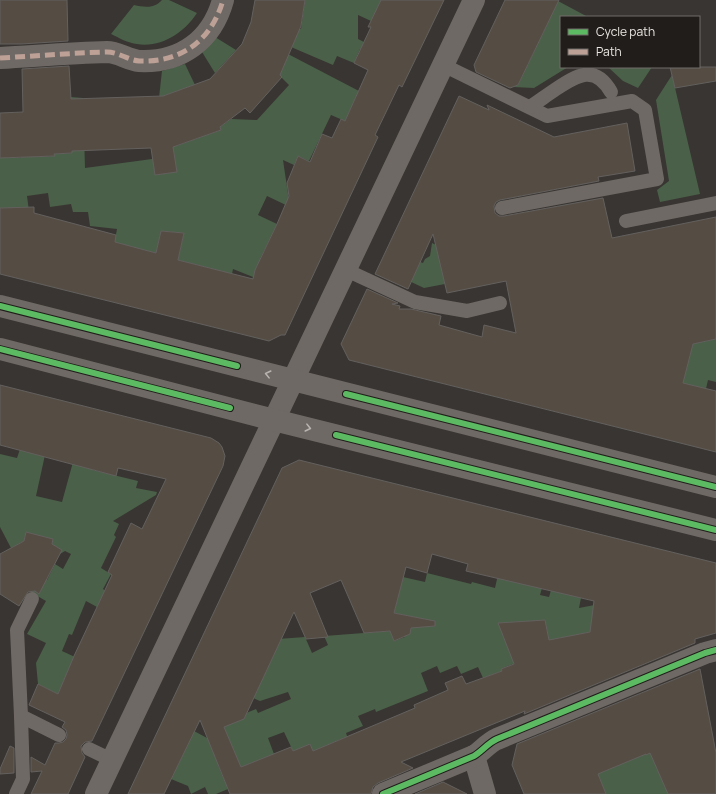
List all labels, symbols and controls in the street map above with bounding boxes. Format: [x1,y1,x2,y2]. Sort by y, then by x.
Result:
legend [560,16,700,68]
text: Cycle path [596,23,655,40]
text: Path [596,43,622,60]
one-way arrow [264,370,271,378]
one-way arrow [305,424,311,432]

